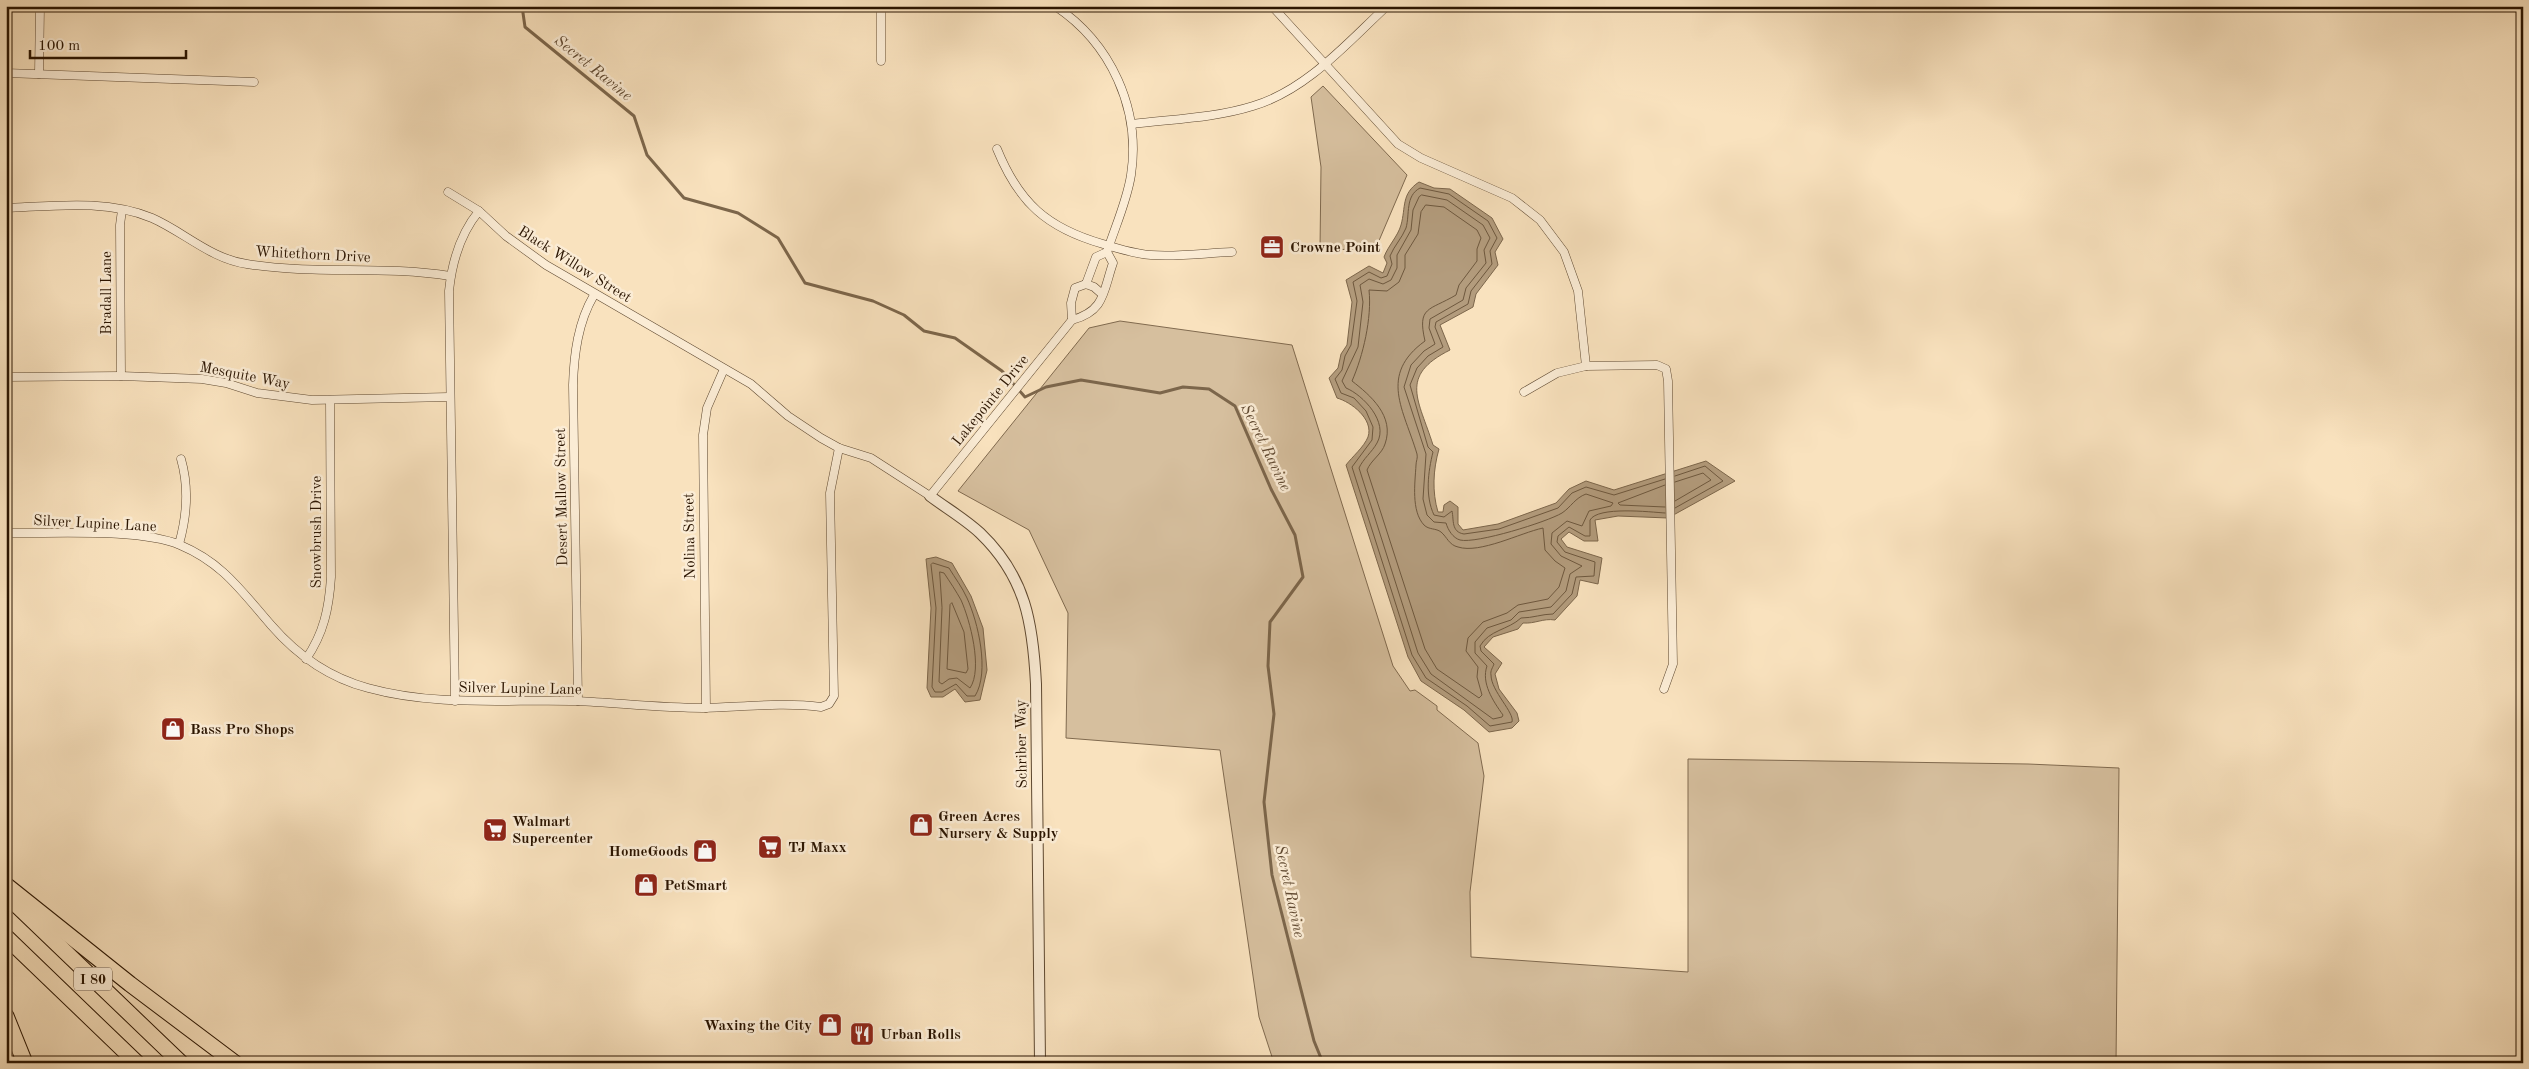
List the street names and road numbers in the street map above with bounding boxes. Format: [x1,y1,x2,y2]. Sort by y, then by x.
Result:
street label: Black Willow Street [515,224,634,306]
street label: Whitethorn Drive [255,245,371,266]
street label: Bradall Lane [100,251,115,335]
street label: Lakepointe Drive [950,353,1032,449]
street label: Mesquite Way [198,360,291,393]
street label: Desert Mallow Street [554,428,571,566]
street label: Snowbrush Drive [310,475,325,588]
street label: Nolina Street [682,493,699,579]
street label: Silver Lupine Lane [33,514,157,535]
street label: Silver Lupine Lane [458,681,582,698]
street label: Schriber Way [1014,699,1031,789]
road number: I 80 [74,968,112,991]

